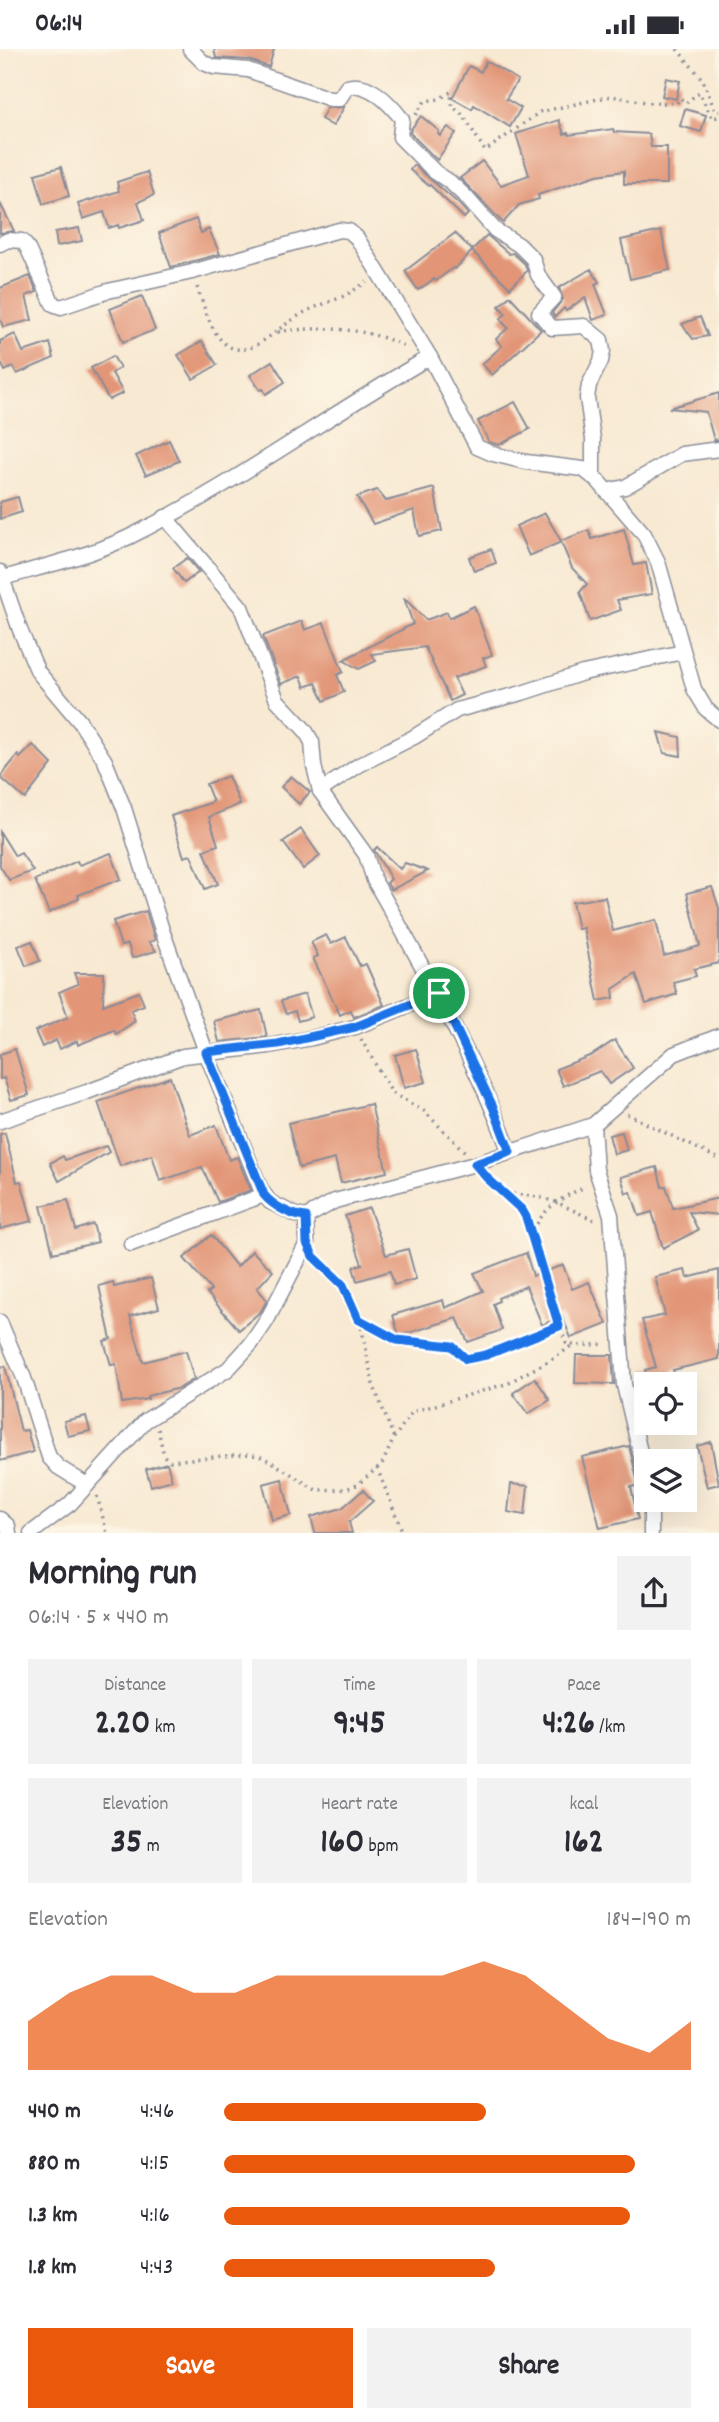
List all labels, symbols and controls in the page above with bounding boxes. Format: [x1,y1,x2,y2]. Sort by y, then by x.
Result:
text: 06:14 [35,6,83,43]
pin [409,963,469,1023]
icon: arrive [420,974,458,1012]
map controls [634,1372,697,1512]
button: locate [634,1372,697,1435]
button: layers [634,1449,697,1512]
text: Morning run [28,1548,197,1603]
button: share [617,1556,691,1630]
text: 06:14 · 5 × 440 m [28,1602,169,1635]
text: Distance [104,1673,166,1700]
text: Time [343,1673,376,1700]
text: Pace [567,1673,601,1700]
text: 2.20 [95,1700,150,1750]
text: 9:45 [333,1700,386,1750]
text: 4:26 [542,1700,595,1750]
text: km [150,1715,176,1742]
text: /km [595,1715,626,1742]
text: Elevation [102,1792,168,1819]
text: Heart rate [321,1792,398,1819]
text: kcal [569,1792,598,1819]
text: 35 [111,1819,142,1869]
text: 160 [320,1819,364,1869]
text: 162 [564,1819,604,1869]
text: m [142,1834,160,1861]
text: bpm [364,1834,399,1861]
text: Elevation [28,1904,108,1937]
text: 184–190 m [607,1904,691,1937]
text: 440 m [28,2096,81,2129]
text: 4:46 [140,2096,174,2129]
text: 880 m [28,2148,80,2181]
text: 4:15 [140,2148,169,2181]
text: 1.3 km [28,2200,78,2233]
text: 4:16 [140,2200,170,2233]
text: 1.8 km [28,2252,77,2285]
text: 4:43 [140,2252,173,2285]
button: Save [28,2328,353,2408]
button: Share [367,2328,691,2408]

